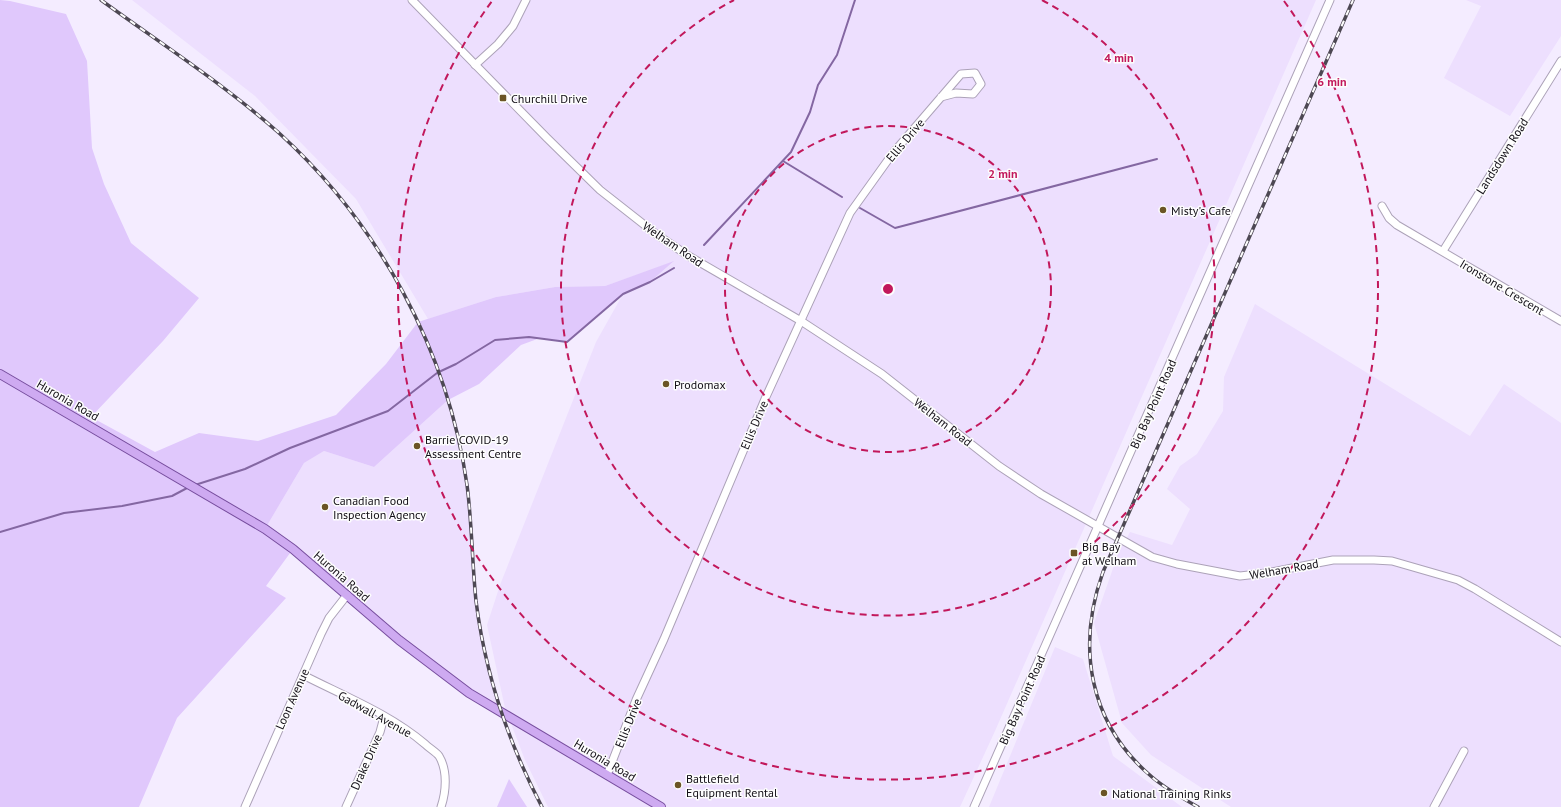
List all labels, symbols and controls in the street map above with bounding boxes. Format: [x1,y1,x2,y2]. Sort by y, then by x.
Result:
text: 4 min [1104,50,1134,65]
text: 6 min [1317,74,1347,89]
place label: Churchill Drive [511,91,587,106]
marker: Churchill Drive [498,93,508,103]
street label: Ellis Drive [883,115,927,165]
street label: Landsdown Road [1473,115,1531,197]
text: 2 min [988,166,1018,181]
place label: Misty's Cafe [1171,203,1231,218]
marker: Misty's Cafe [1158,205,1168,215]
street label: Welham Road [640,218,706,270]
street label: Ironstone Crescent [1457,256,1547,318]
centre of rings [881,282,895,296]
street label: Big Bay Point Road [1127,357,1179,451]
street label: Huronia Road [34,376,102,424]
place label: Prodomax [674,377,726,392]
marker: Prodomax [661,379,671,389]
street label: Welham Road [911,395,975,449]
street label: Ellis Drive [737,398,771,452]
place label: Barrie COVID-19 Assessment Centre [425,432,521,461]
marker: Barrie COVID-19 Assessment Centre [412,441,422,451]
place label: Canadian Food Inspection Agency [333,493,426,522]
marker: Canadian Food Inspection Agency [320,502,330,512]
place label: Big Bay at Welham [1082,539,1136,568]
street label: Huronia Road [311,548,373,604]
marker: Big Bay at Welham [1069,548,1079,558]
street label: Welham Road [1248,556,1320,582]
street label: Big Bay Point Road [996,653,1048,747]
street label: Loon Avenue [272,666,312,732]
street label: Gadwall Avenue [336,688,414,740]
street label: Ellis Drive [611,696,645,750]
street label: Drake Drive [347,732,385,792]
street label: Huronia Road [571,736,639,784]
place label: Battlefield Equipment Rental [686,771,778,800]
marker: Battlefield Equipment Rental [673,780,683,790]
place label: National Training Rinks [1112,786,1231,801]
marker: National Training Rinks [1099,788,1109,798]

